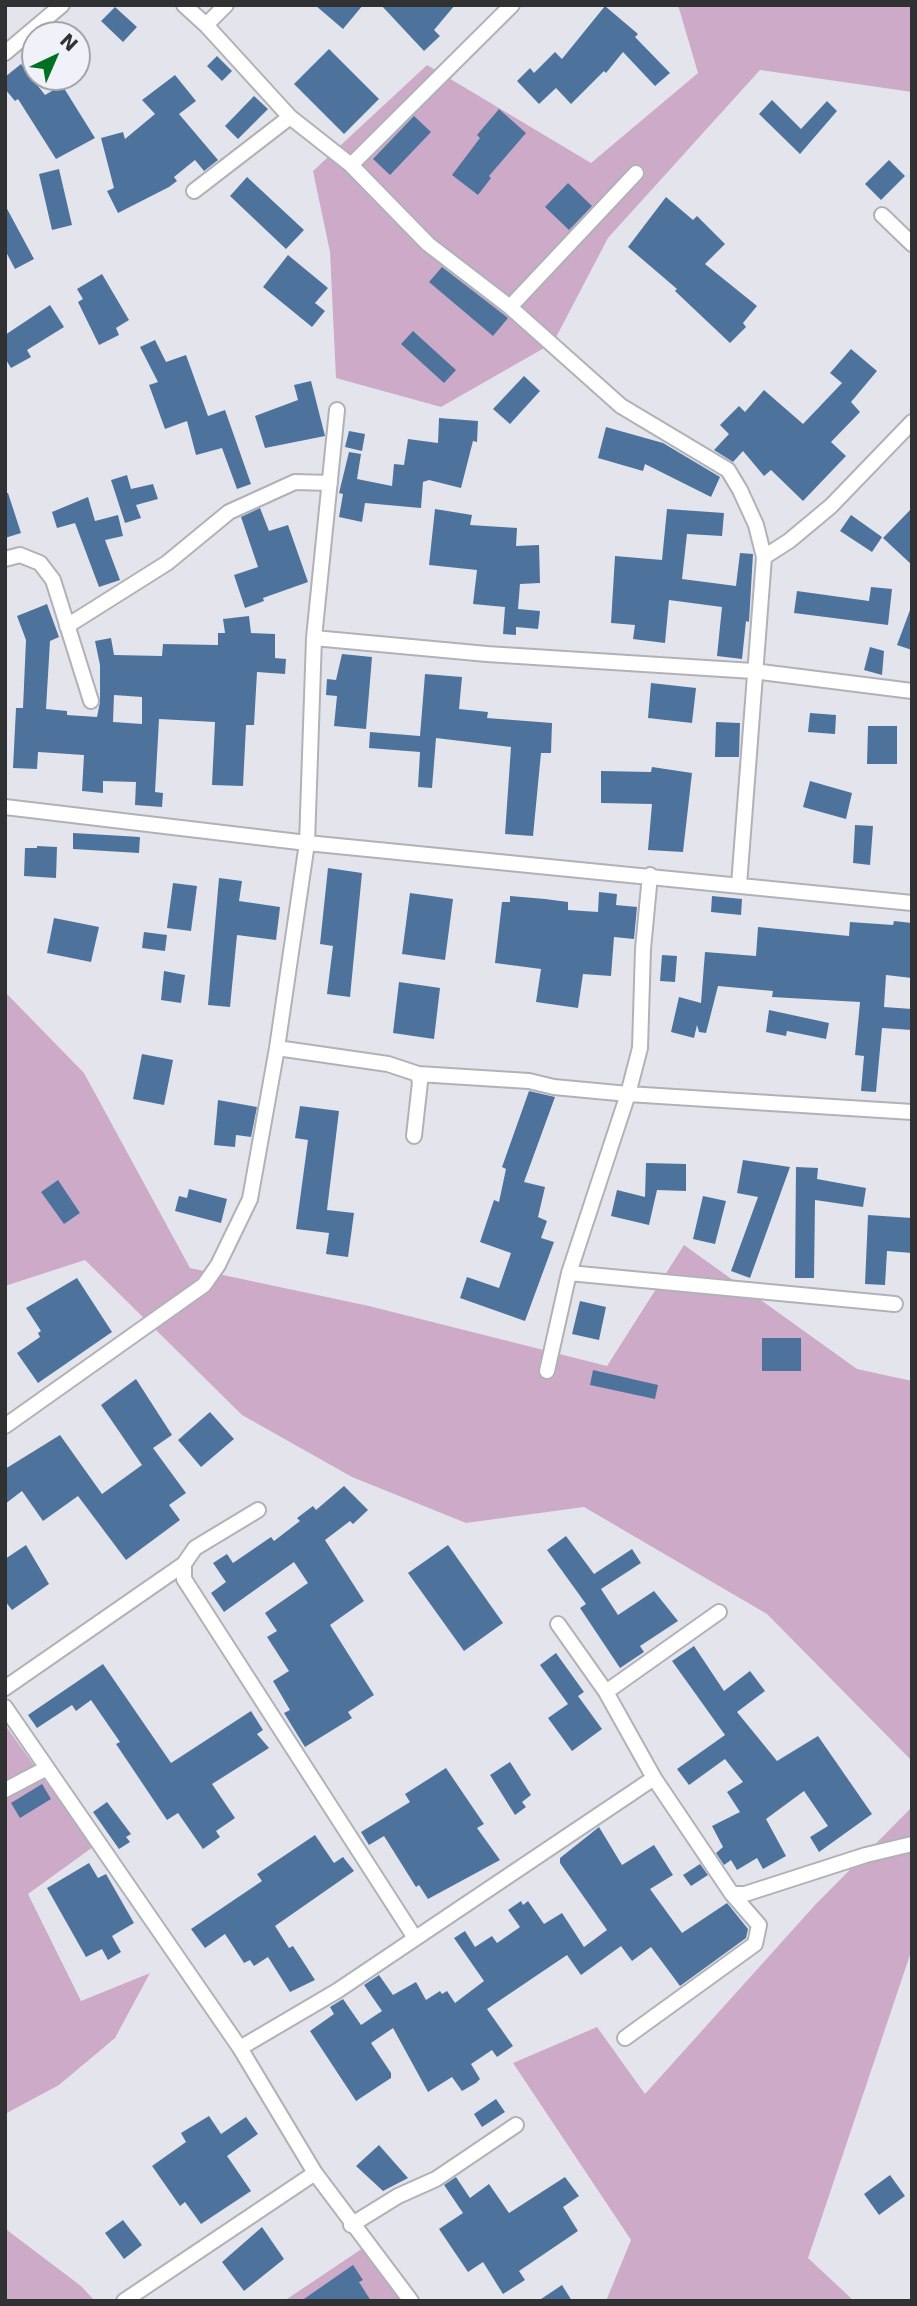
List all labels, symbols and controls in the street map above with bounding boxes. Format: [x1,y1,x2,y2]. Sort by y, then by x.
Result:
north arrow [21,21,91,91]
text: N [56,29,83,56]

